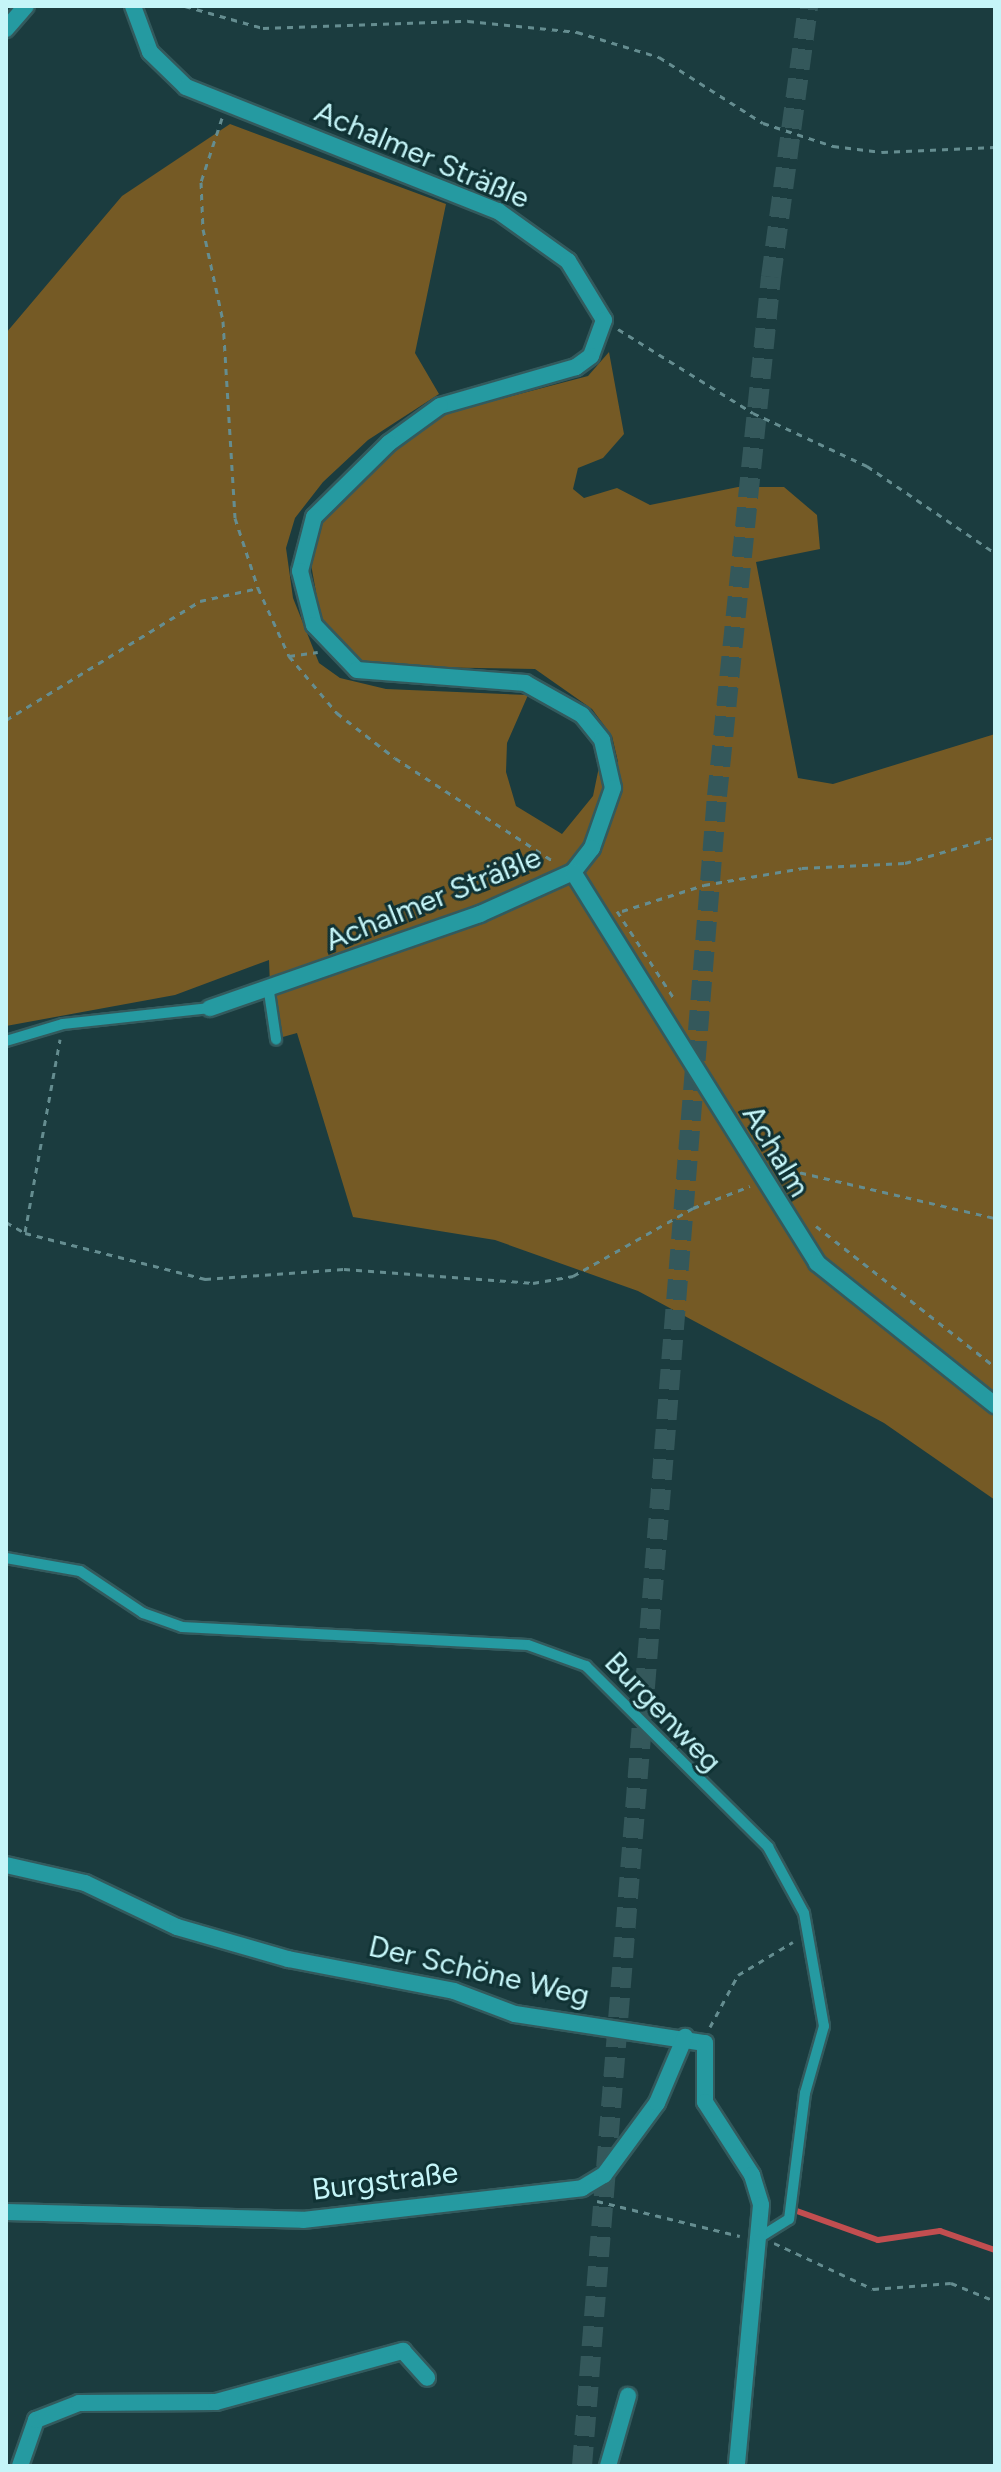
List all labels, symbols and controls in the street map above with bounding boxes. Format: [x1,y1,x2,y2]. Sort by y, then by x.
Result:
street label: Achalmer Sträßle [309,94,535,216]
street label: Achalmer Sträßle [320,839,546,959]
street label: Achalm [735,1099,817,1203]
street label: Burgenweg [597,1645,729,1779]
street label: Der Schöne Weg [365,1928,593,2014]
street label: Burgstraße [310,2154,460,2208]

